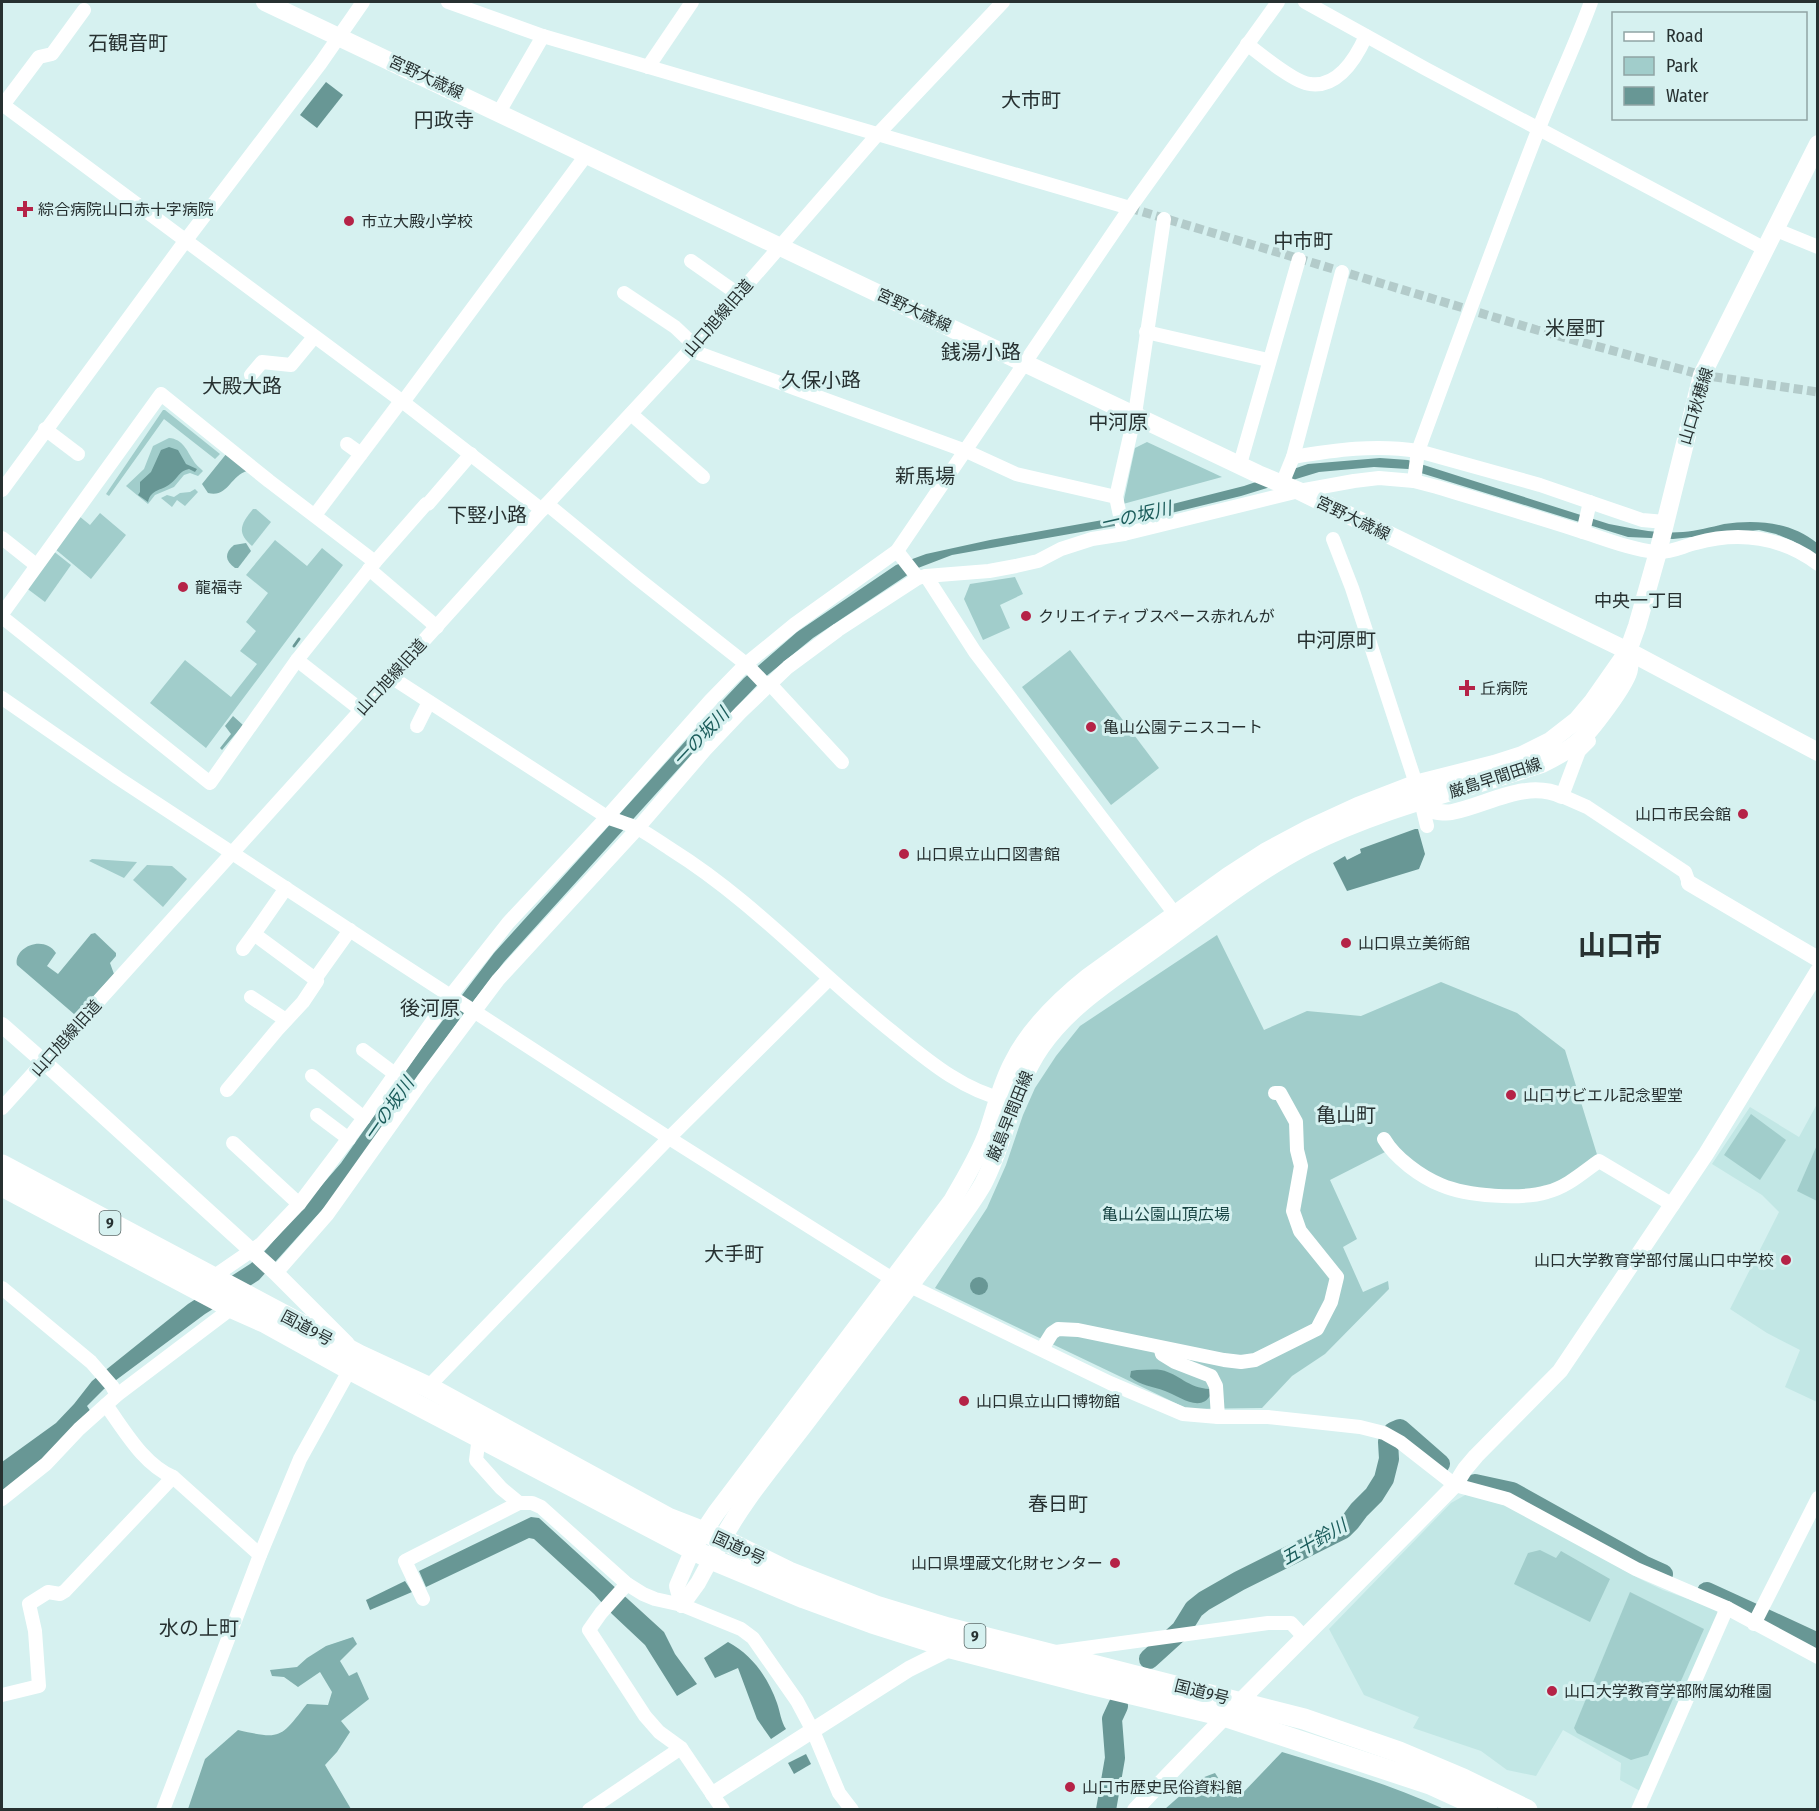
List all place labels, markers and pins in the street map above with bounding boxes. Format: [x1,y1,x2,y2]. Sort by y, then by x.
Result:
marker: 綜合病院山口赤十字病院 [16,200,34,218]
place label: 綜合病院山口赤十字病院 [38,200,214,219]
place label: 市立大殿小学校 [361,212,473,231]
marker: 市立大殿小学校 [342,214,356,228]
place label: 龍福寺 [195,578,243,597]
marker: 龍福寺 [176,580,190,594]
place label: クリエイティブスペース赤れんが [1038,607,1275,626]
marker: クリエイティブスペース赤れんが [1019,609,1033,623]
marker: 丘病院 [1458,679,1476,697]
place label: 丘病院 [1480,679,1528,698]
place label: 亀山公園テニスコート [1103,718,1263,737]
marker: 亀山公園テニスコート [1084,720,1098,734]
place label: 山口市民会館 [1635,805,1731,824]
marker: 山口市民会館 [1736,807,1750,821]
place label: 山口県立山口図書館 [916,845,1060,864]
marker: 山口県立山口図書館 [897,847,911,861]
place label: 山口県立美術館 [1358,934,1470,953]
marker: 山口県立美術館 [1339,936,1353,950]
place label: 山口サビエル記念聖堂 [1523,1086,1683,1105]
marker: 山口サビエル記念聖堂 [1504,1088,1518,1102]
place label: 山口大学教育学部付属山口中学校 [1534,1251,1774,1270]
marker: 山口大学教育学部付属山口中学校 [1779,1253,1793,1267]
place label: 山口県立山口博物館 [976,1392,1120,1411]
marker: 山口県立山口博物館 [957,1394,971,1408]
place label: 山口県埋蔵文化財センター [911,1554,1103,1573]
marker: 山口県埋蔵文化財センター [1108,1556,1122,1570]
place label: 山口大学教育学部附属幼稚園 [1564,1682,1772,1701]
marker: 山口大学教育学部附属幼稚園 [1545,1684,1559,1698]
place label: 山口市歴史民俗資料館 [1082,1778,1242,1797]
marker: 山口市歴史民俗資料館 [1063,1780,1077,1794]

